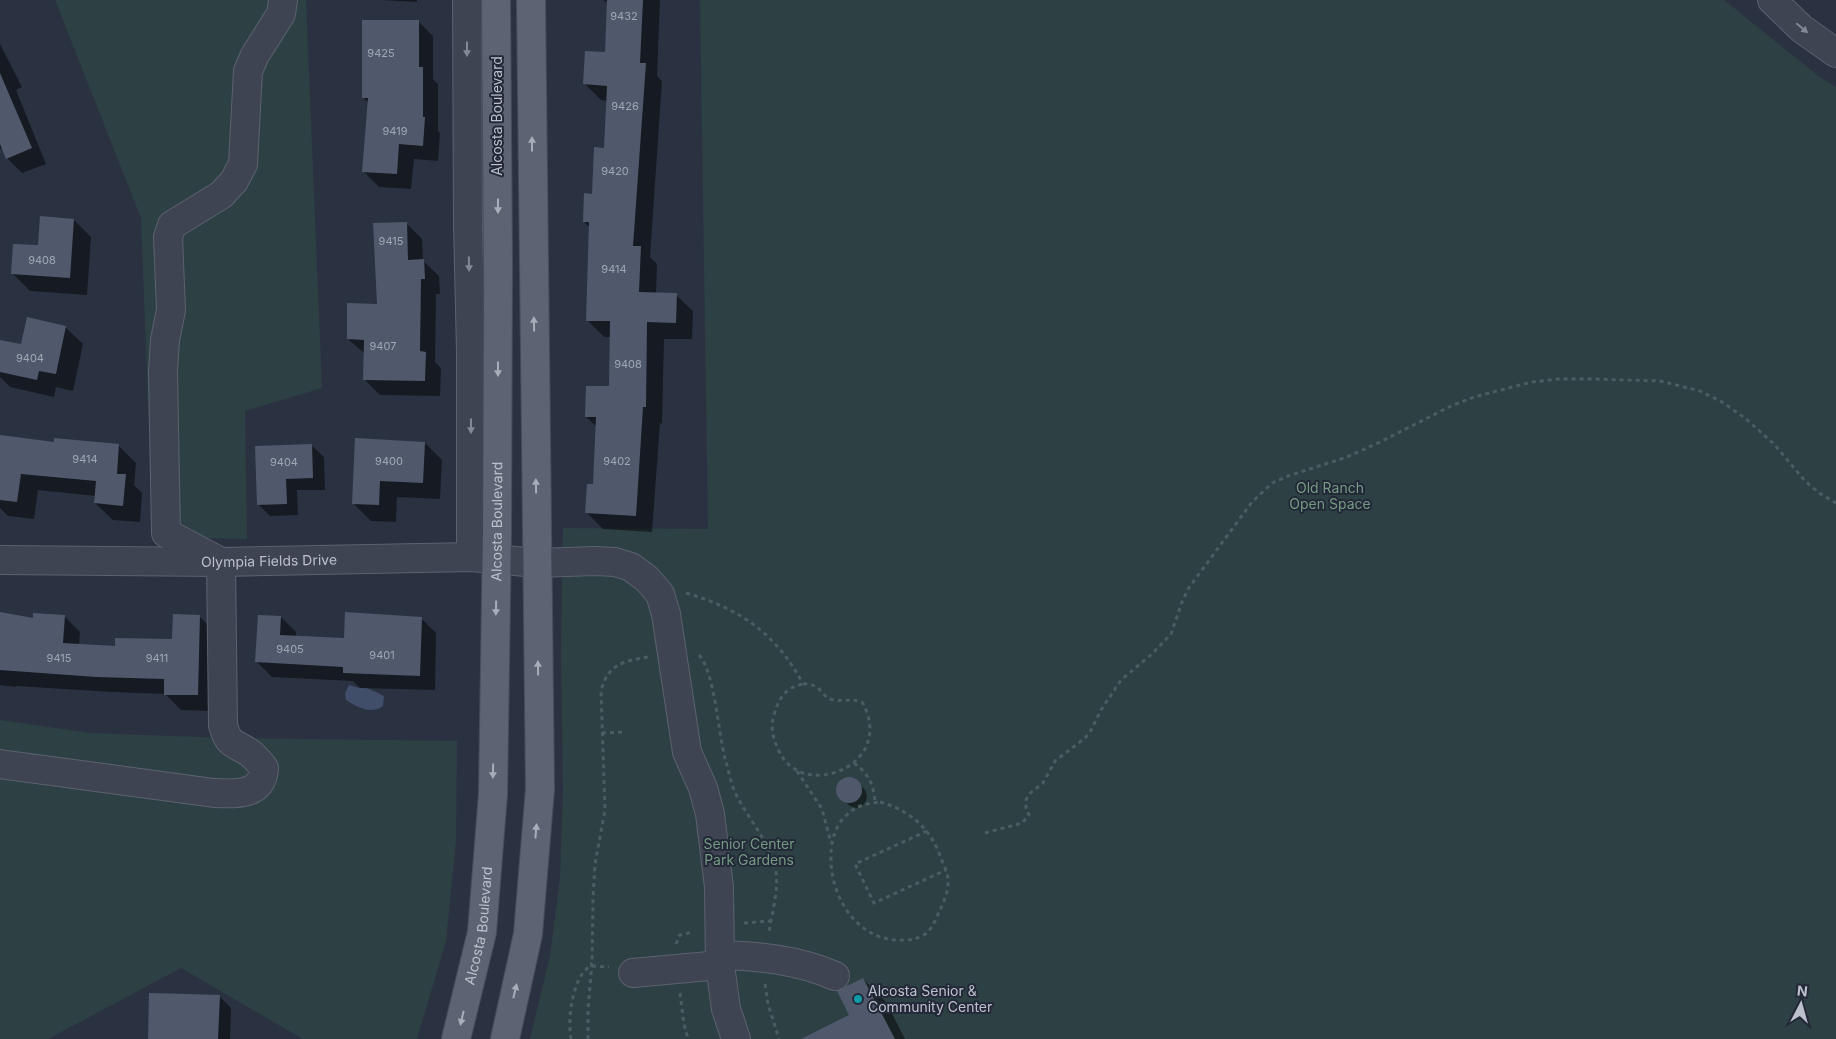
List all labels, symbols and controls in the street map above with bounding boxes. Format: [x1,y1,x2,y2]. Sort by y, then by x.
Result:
house number: 9432 [610,9,638,23]
one-way arrow [1796,23,1809,34]
one-way arrow [463,41,471,57]
house number: 9425 [367,46,395,60]
street label: Alcosta Boulevard [488,56,505,176]
house number: 9426 [611,99,639,113]
house number: 9419 [382,124,408,138]
one-way arrow [528,136,536,152]
house number: 9420 [601,164,629,178]
one-way arrow [494,198,502,214]
house number: 9415 [379,234,404,248]
house number: 9408 [28,253,56,267]
one-way arrow [465,256,473,272]
house number: 9414 [601,262,627,276]
one-way arrow [530,316,538,332]
house number: 9407 [370,339,396,353]
house number: 9404 [16,351,44,365]
house number: 9408 [614,357,642,371]
one-way arrow [494,361,502,377]
one-way arrow [466,418,474,434]
house number: 9414 [72,452,98,466]
house number: 9400 [375,454,403,468]
house number: 9402 [603,454,631,468]
house number: 9404 [270,455,298,469]
street label: Alcosta Boulevard [487,462,505,582]
one-way arrow [532,478,540,494]
park label: Old Ranch Open Space [1289,479,1371,512]
street label: Olympia Fields Drive [201,551,337,570]
one-way arrow [492,600,500,616]
house number: 9405 [276,642,304,656]
house number: 9401 [369,648,395,662]
house number: 9415 [47,651,72,665]
house number: 9411 [146,651,168,665]
one-way arrow [534,660,542,676]
one-way arrow [489,763,497,779]
one-way arrow [533,822,541,838]
park label: Senior Center Park Gardens [704,835,794,868]
street label: Alcosta Boulevard [461,866,495,986]
north arrow [1776,979,1826,1029]
place label: Alcosta Senior & Community Center [868,982,992,1015]
text: N [1796,982,1809,1000]
one-way arrow [511,984,519,999]
marker: Alcosta Senior & Community Center [852,993,864,1005]
one-way arrow [458,1011,466,1026]

